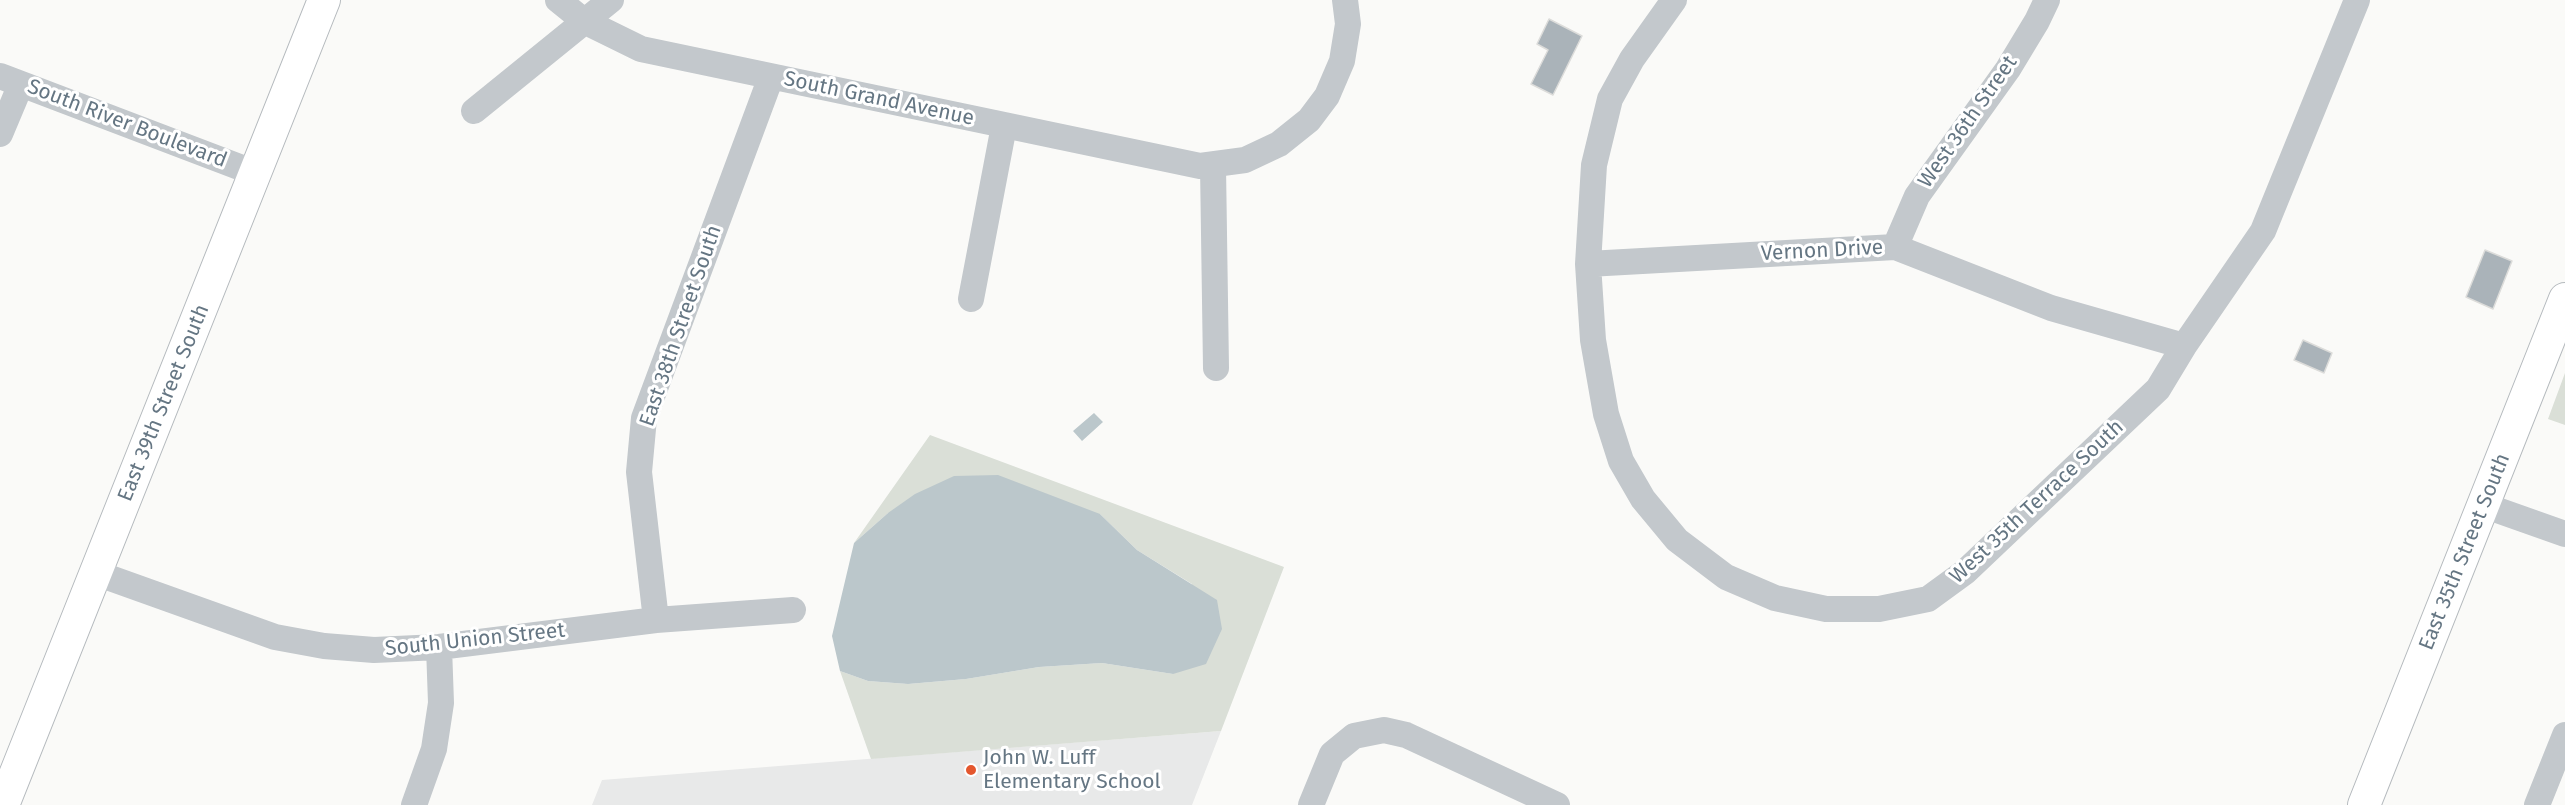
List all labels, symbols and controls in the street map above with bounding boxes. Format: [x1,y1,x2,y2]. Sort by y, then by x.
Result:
street label: West 36th Street [1913,51,2023,193]
street label: South Grand Avenue [782,67,976,131]
street label: South River Boulevard [24,74,230,174]
street label: East 38th Street South [635,222,727,430]
street label: Vernon Drive [1760,235,1884,267]
street label: East 39th Street South [113,301,215,505]
street label: West 35th Terrace South [1945,415,2129,589]
street label: East 35th Street South [2414,450,2516,654]
street label: South Union Street [384,618,566,662]
place label: John W. Luff Elementary School [983,745,1161,795]
marker: John W. Luff Elementary School [964,763,978,777]

